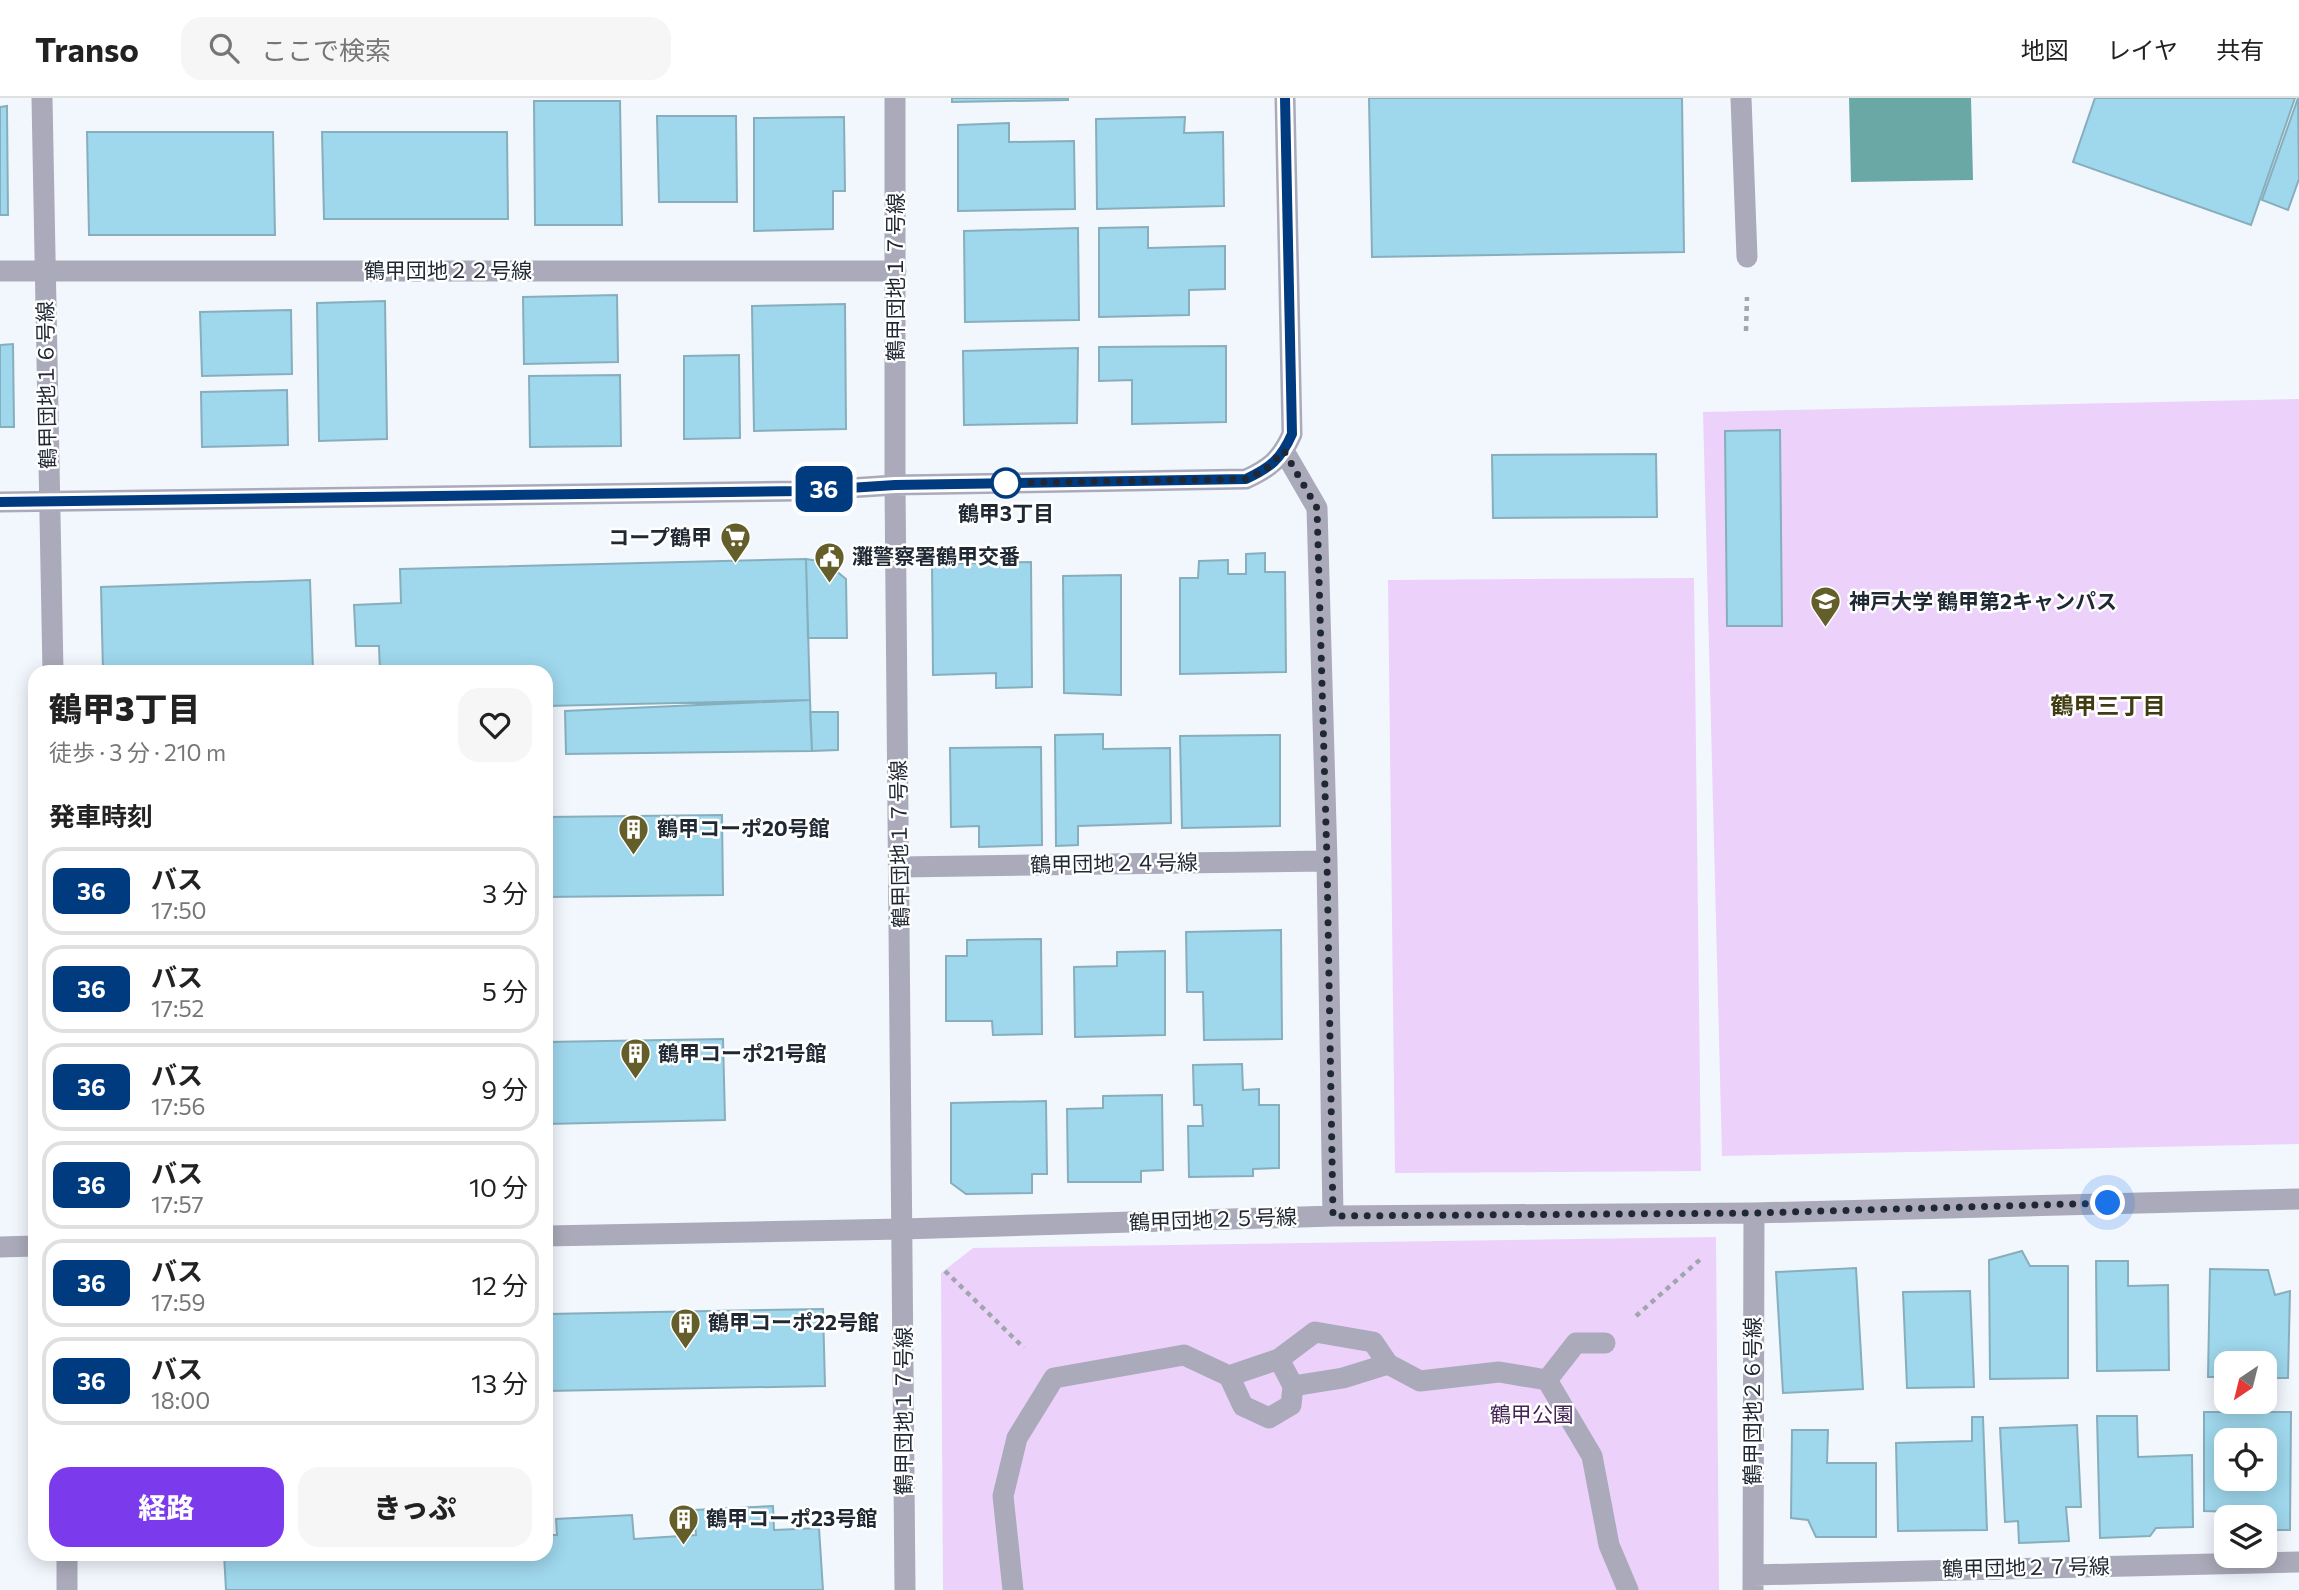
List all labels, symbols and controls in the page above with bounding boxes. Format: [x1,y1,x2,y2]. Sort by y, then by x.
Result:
search box [181,17,671,80]
text: Transo [35,28,139,69]
icon: search [205,29,243,67]
text: ここで検索 [261,34,391,65]
text: 地図 [2021,35,2069,64]
text: レイヤ [2107,35,2178,64]
text: 共有 [2216,35,2264,64]
street label: 鶴甲団地１７号線 [882,193,907,361]
street label: 鶴甲団地２２号線 [364,257,532,282]
street label: 鶴甲団地１６号線 [32,301,59,469]
line badge: 36 [792,466,856,512]
marker: 鶴甲3丁目 [991,468,1021,498]
text: 36 [810,474,838,503]
place label: 鶴甲3丁目 [958,500,1054,525]
supermarket icon: コープ鶴甲 [718,521,752,565]
place label: コープ鶴甲 [608,524,712,549]
public building icon: 灘警察署鶴甲交番 [812,540,846,584]
place label: 灘警察署鶴甲交番 [852,543,1020,568]
school or university icon: 神戸大学 鶴甲第2キャンパス [1809,585,1843,629]
place label: 神戸大学 鶴甲第2キャンパス [1849,588,2117,613]
text: 鶴甲3丁目 [49,687,200,728]
button: heart [458,688,532,762]
district label: 鶴甲三丁目 [2051,691,2166,719]
text: 徒歩 · 3 分 · 210 m [49,738,226,766]
street label: 鶴甲団地１７号線 [885,760,912,928]
text: 発車時刻 [49,800,153,831]
building icon: 鶴甲コーポ20号館 [617,812,651,856]
place label: 鶴甲コーポ20号館 [657,815,830,840]
street label: 鶴甲団地２４号線 [1030,849,1198,876]
text: バス [151,863,203,894]
text: 36 [77,876,106,905]
text: 3 分 [482,877,528,908]
text: 17:50 [151,896,207,924]
text: バス [151,961,203,992]
text: 36 [77,974,106,1003]
text: 5 分 [482,975,528,1006]
text: 17:52 [151,994,204,1022]
building icon: 鶴甲コーポ21号館 [618,1037,652,1081]
place label: 鶴甲コーポ21号館 [658,1040,826,1065]
text: バス [151,1059,203,1090]
text: 36 [77,1072,106,1101]
text: 9 分 [481,1073,528,1104]
text: 17:56 [151,1092,206,1120]
text: バス [151,1157,203,1188]
text: 36 [77,1170,106,1199]
text: 10 分 [469,1171,528,1202]
your location [2090,1185,2125,1220]
text: 17:57 [151,1190,204,1218]
street label: 鶴甲団地２５号線 [1129,1203,1297,1234]
text: バス [151,1255,203,1286]
text: 36 [77,1268,106,1297]
text: 12 分 [471,1269,528,1300]
text: 17:59 [151,1288,206,1316]
building icon: 鶴甲コーポ22号館 [668,1306,702,1350]
place label: 鶴甲コーポ22号館 [708,1309,879,1334]
street label: 鶴甲団地２６号線 [1739,1317,1764,1485]
street label: 鶴甲団地１７号線 [890,1327,915,1495]
north arrow [2214,1351,2277,1414]
map controls [2214,1351,2277,1568]
text: バス [151,1353,203,1384]
text: 36 [77,1366,106,1395]
text: 13 分 [471,1367,528,1398]
text: 18:00 [151,1386,210,1414]
park label: 鶴甲公園 [1490,1401,1574,1426]
button: locate [2214,1428,2277,1491]
button: 経路 [49,1467,284,1547]
button: きっぷ [298,1467,532,1547]
building icon: 鶴甲コーポ23号館 [666,1502,700,1546]
place label: 鶴甲コーポ23号館 [706,1505,877,1530]
button: layers [2214,1505,2277,1568]
street label: 鶴甲団地２７号線 [1942,1553,2110,1580]

